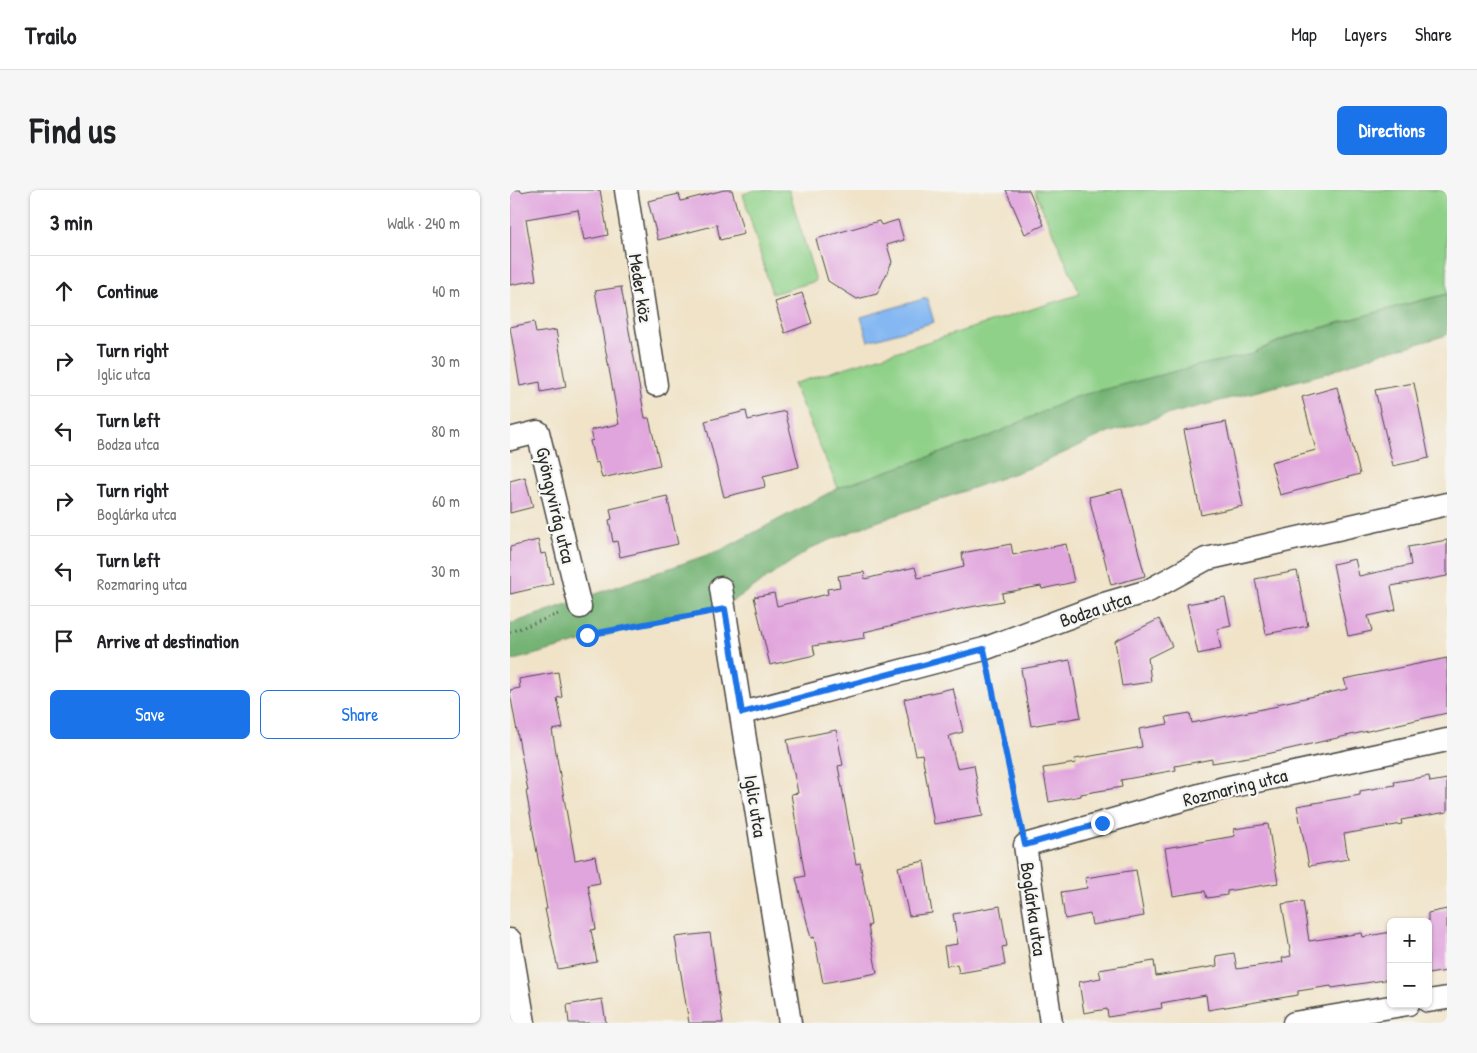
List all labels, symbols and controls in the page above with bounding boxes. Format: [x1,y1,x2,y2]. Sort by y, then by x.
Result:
text: Trailo [25,19,76,51]
text: Map [1291,22,1317,47]
text: Layers [1345,22,1387,47]
text: Share [1415,22,1452,47]
button: Directions [1337,106,1447,155]
text: Find us [30,107,116,154]
text: 3 min [50,208,93,237]
text: Walk · 240 m [387,212,460,234]
street label: Meder köz [623,252,659,324]
icon: ahead [50,277,78,305]
text: Continue [97,278,158,304]
text: 40 m [432,280,460,302]
text: Turn right [97,337,168,363]
icon: right [50,347,78,375]
text: 30 m [431,350,460,372]
text: Iglic utca [97,363,150,385]
text: Turn left [97,407,160,433]
icon: left [50,417,78,445]
text: 80 m [431,420,460,442]
text: Bodza utca [97,433,159,455]
street label: Gyöngyvirág utca [530,444,582,566]
text: Turn right [97,477,168,503]
icon: right [50,487,78,515]
text: 60 m [432,490,460,512]
text: Boglárka utca [97,503,176,525]
text: Turn left [97,547,160,573]
icon: left [50,557,78,585]
text: 30 m [431,560,460,582]
text: Rozmaring utca [97,573,187,595]
street label: Bodza utca [1056,585,1135,633]
route start [576,624,599,647]
icon: arrive [50,627,78,655]
text: Arrive at destination [97,628,239,654]
button: Save [50,690,250,739]
button: Share [260,690,460,739]
street label: Rozmaring utca [1180,761,1290,813]
street label: Iglic utca [738,773,774,840]
route end [1091,812,1114,835]
street label: Boglárka utca [1015,861,1054,958]
map controls [1387,918,1432,1008]
button: + [1387,918,1432,963]
button: − [1387,963,1432,1008]

